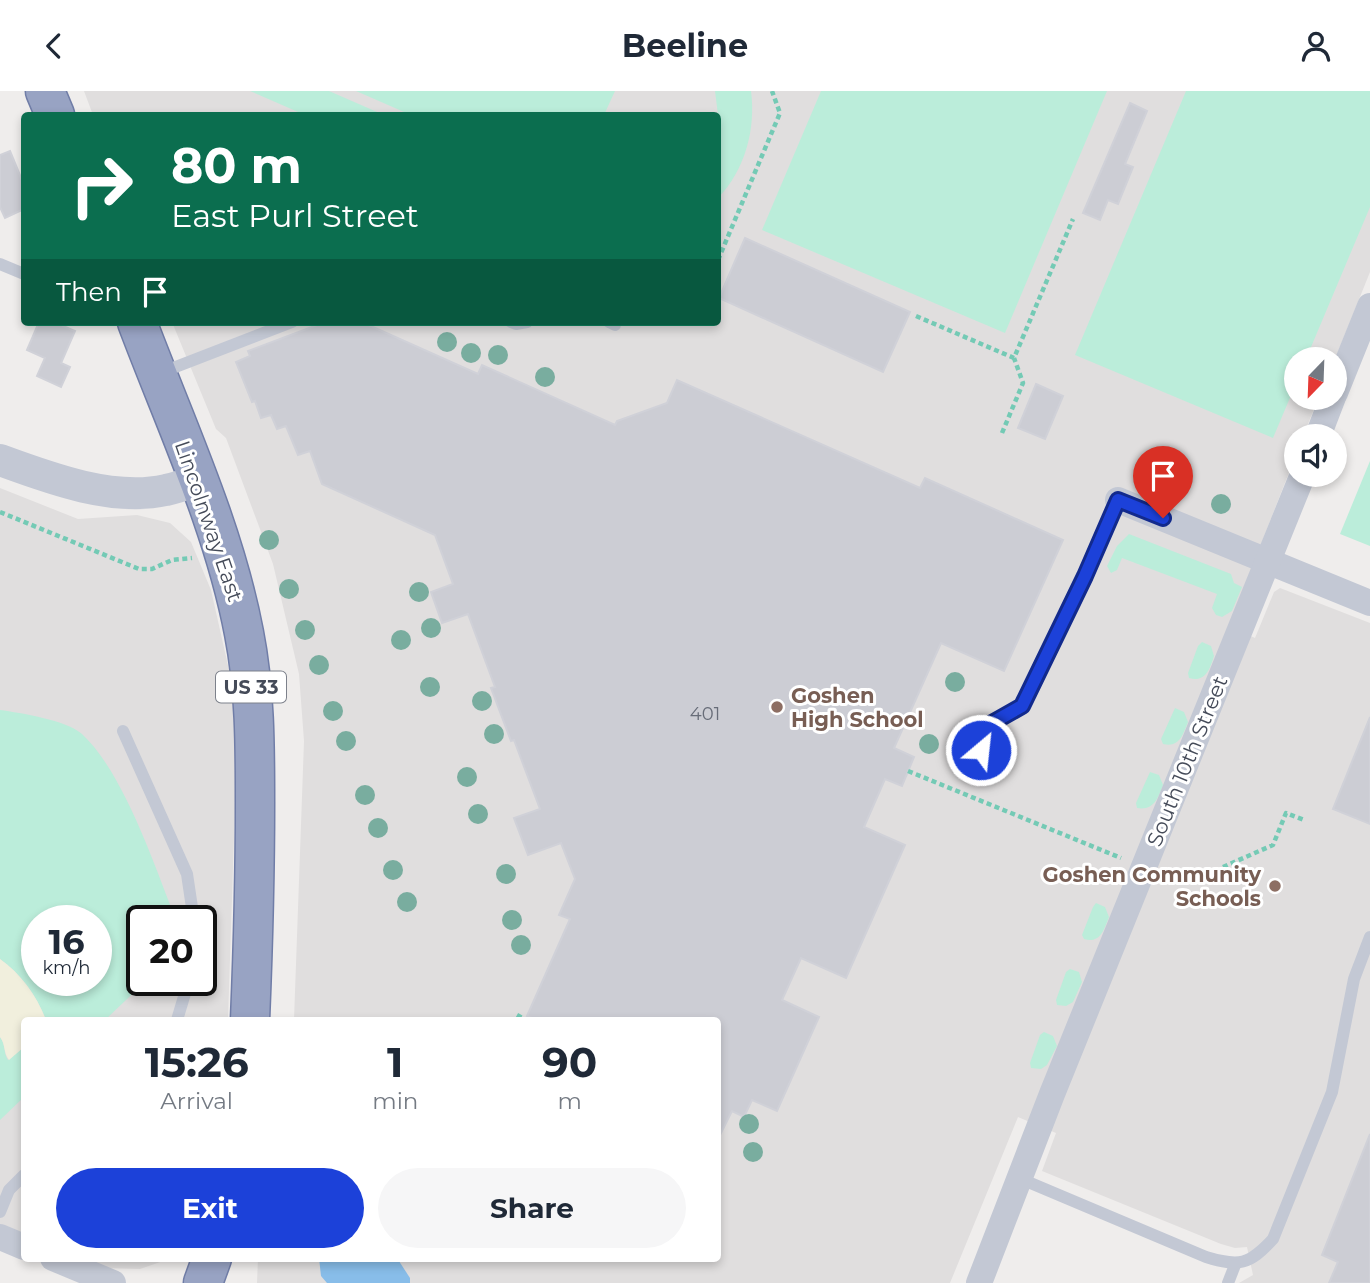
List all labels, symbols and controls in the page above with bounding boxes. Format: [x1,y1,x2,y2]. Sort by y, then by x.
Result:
text: Beeline [622,26,748,65]
icon: back [35,27,73,65]
icon: person [1297,27,1335,65]
text: 80 m [171,136,302,195]
icon: right [56,140,147,231]
text: East Purl Street [171,196,419,235]
icon: arrive [136,273,174,311]
text: Then [56,276,122,308]
north arrow [1284,347,1348,409]
map controls [1284,347,1347,487]
button: sound [1284,424,1347,487]
street label: Lincolnway East [170,437,248,605]
pin [1133,446,1193,518]
icon: arrive [1144,457,1182,495]
road number: US 33 [216,671,286,702]
street label: South 10th Street [1141,672,1233,850]
place label: Goshen High School [791,683,924,732]
marker: Goshen High School [769,699,785,715]
house number: 401 [690,703,720,725]
position arrow [944,713,1018,787]
place label: Goshen Community Schools [1043,862,1261,911]
marker: Goshen Community Schools [1267,878,1283,894]
speed limit sign: 20 [126,905,217,996]
text: 16 [48,920,85,963]
text: km/h [42,957,91,979]
text: 15:26 [145,1036,249,1088]
text: 1 [387,1036,404,1088]
text: 90 [542,1036,597,1088]
text: Arrival [160,1087,233,1115]
text: min [372,1087,418,1115]
text: m [558,1087,582,1115]
button: Exit [56,1168,364,1248]
button: Share [378,1168,686,1248]

